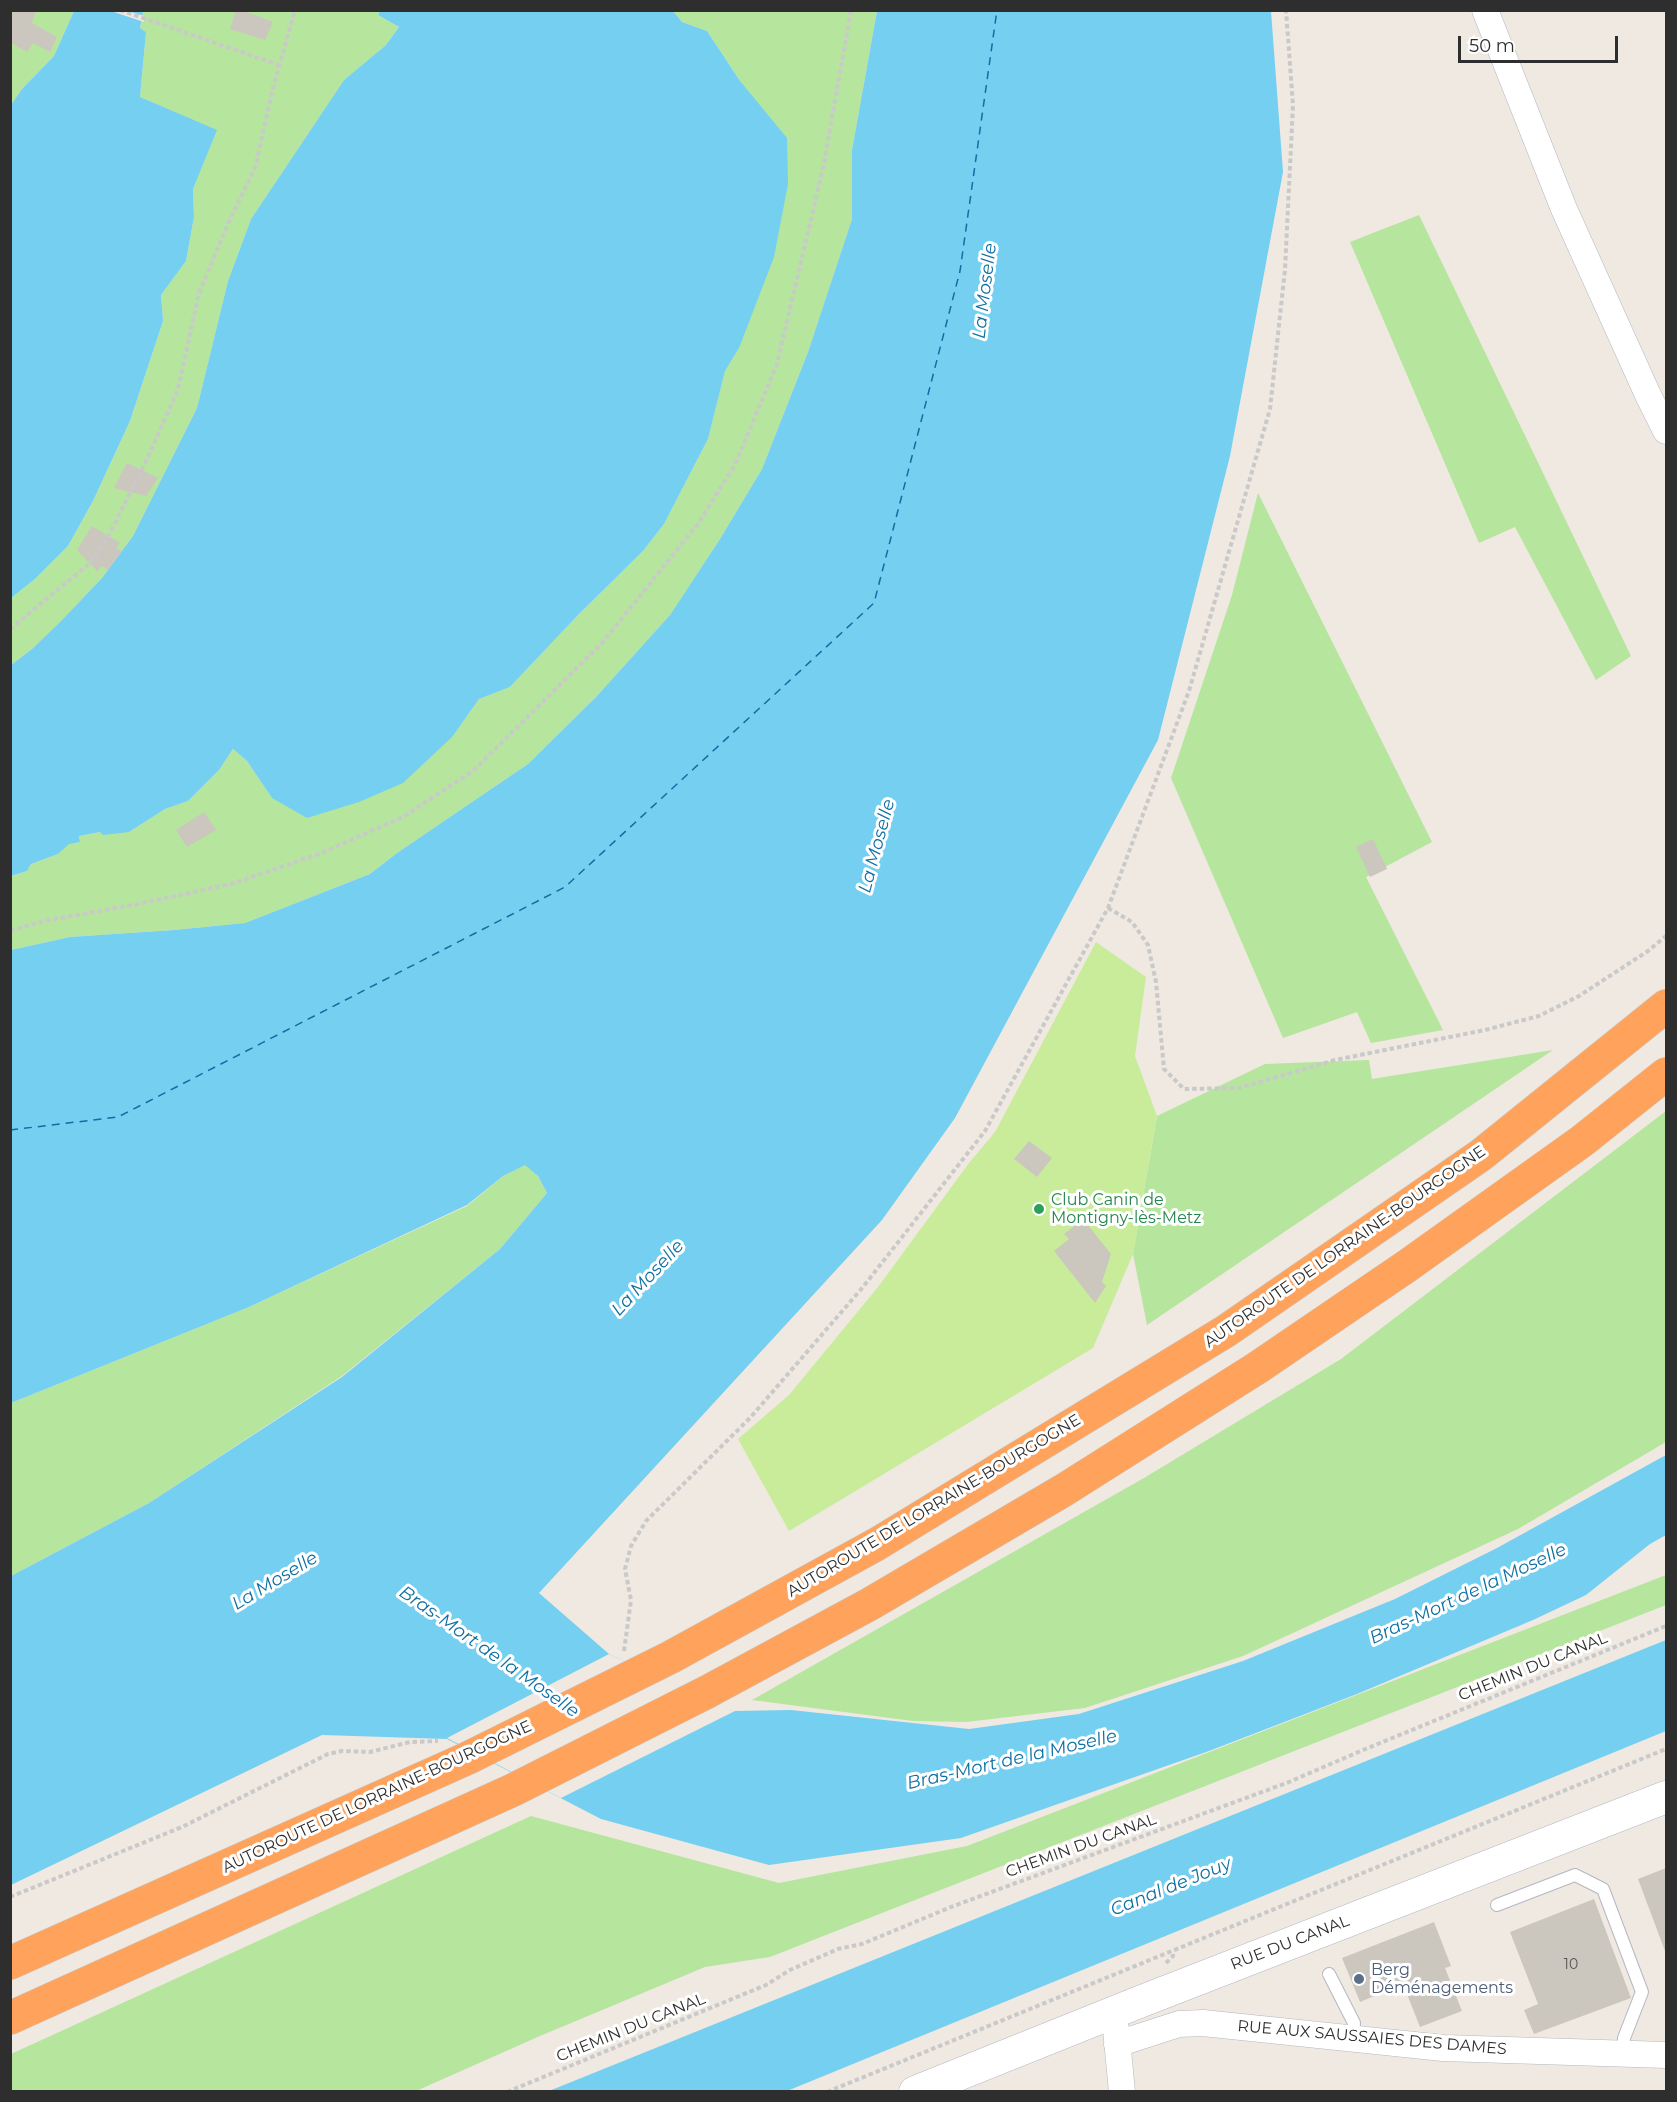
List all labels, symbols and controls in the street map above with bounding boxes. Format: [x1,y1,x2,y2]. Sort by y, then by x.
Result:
scale bar [1461,24,1622,62]
text: 50 m [1469,35,1515,57]
water label: La Moselle [968,242,1002,340]
water label: La Moselle [854,797,900,895]
street label: AUTOROUTE DE LORRAINE-BOURGOGNE [1201,1142,1489,1352]
place label: Club Canin de Montigny-lès-Metz [1051,1190,1201,1228]
marker: Club Canin de Montigny-lès-Metz [1032,1202,1046,1216]
water label: La Moselle [607,1236,689,1320]
street label: AUTOROUTE DE LORRAINE-BOURGOGNE [784,1410,1084,1602]
water label: Bras-Mort de la Moselle [1366,1539,1570,1649]
water label: La Moselle [228,1547,322,1615]
water label: Bras-Mort de la Moselle [395,1582,583,1722]
street label: CHEMIN DU CANAL [1456,1628,1610,1706]
street label: AUTOROUTE DE LORRAINE-BOURGOGNE [219,1717,535,1877]
water label: Bras-Mort de la Moselle [905,1725,1119,1795]
street label: CHEMIN DU CANAL [1003,1810,1159,1882]
water label: Canal de Jouy [1107,1853,1235,1921]
street label: RUE DU CANAL [1228,1912,1352,1974]
house number: 10 [1564,1957,1578,1973]
place label: Berg Déménagements [1371,1960,1513,1998]
marker: Berg Déménagements [1352,1972,1366,1986]
street label: CHEMIN DU CANAL [554,1989,708,2067]
street label: RUE AUX SAUSSAIES DES DAMES [1237,2017,1507,2059]

